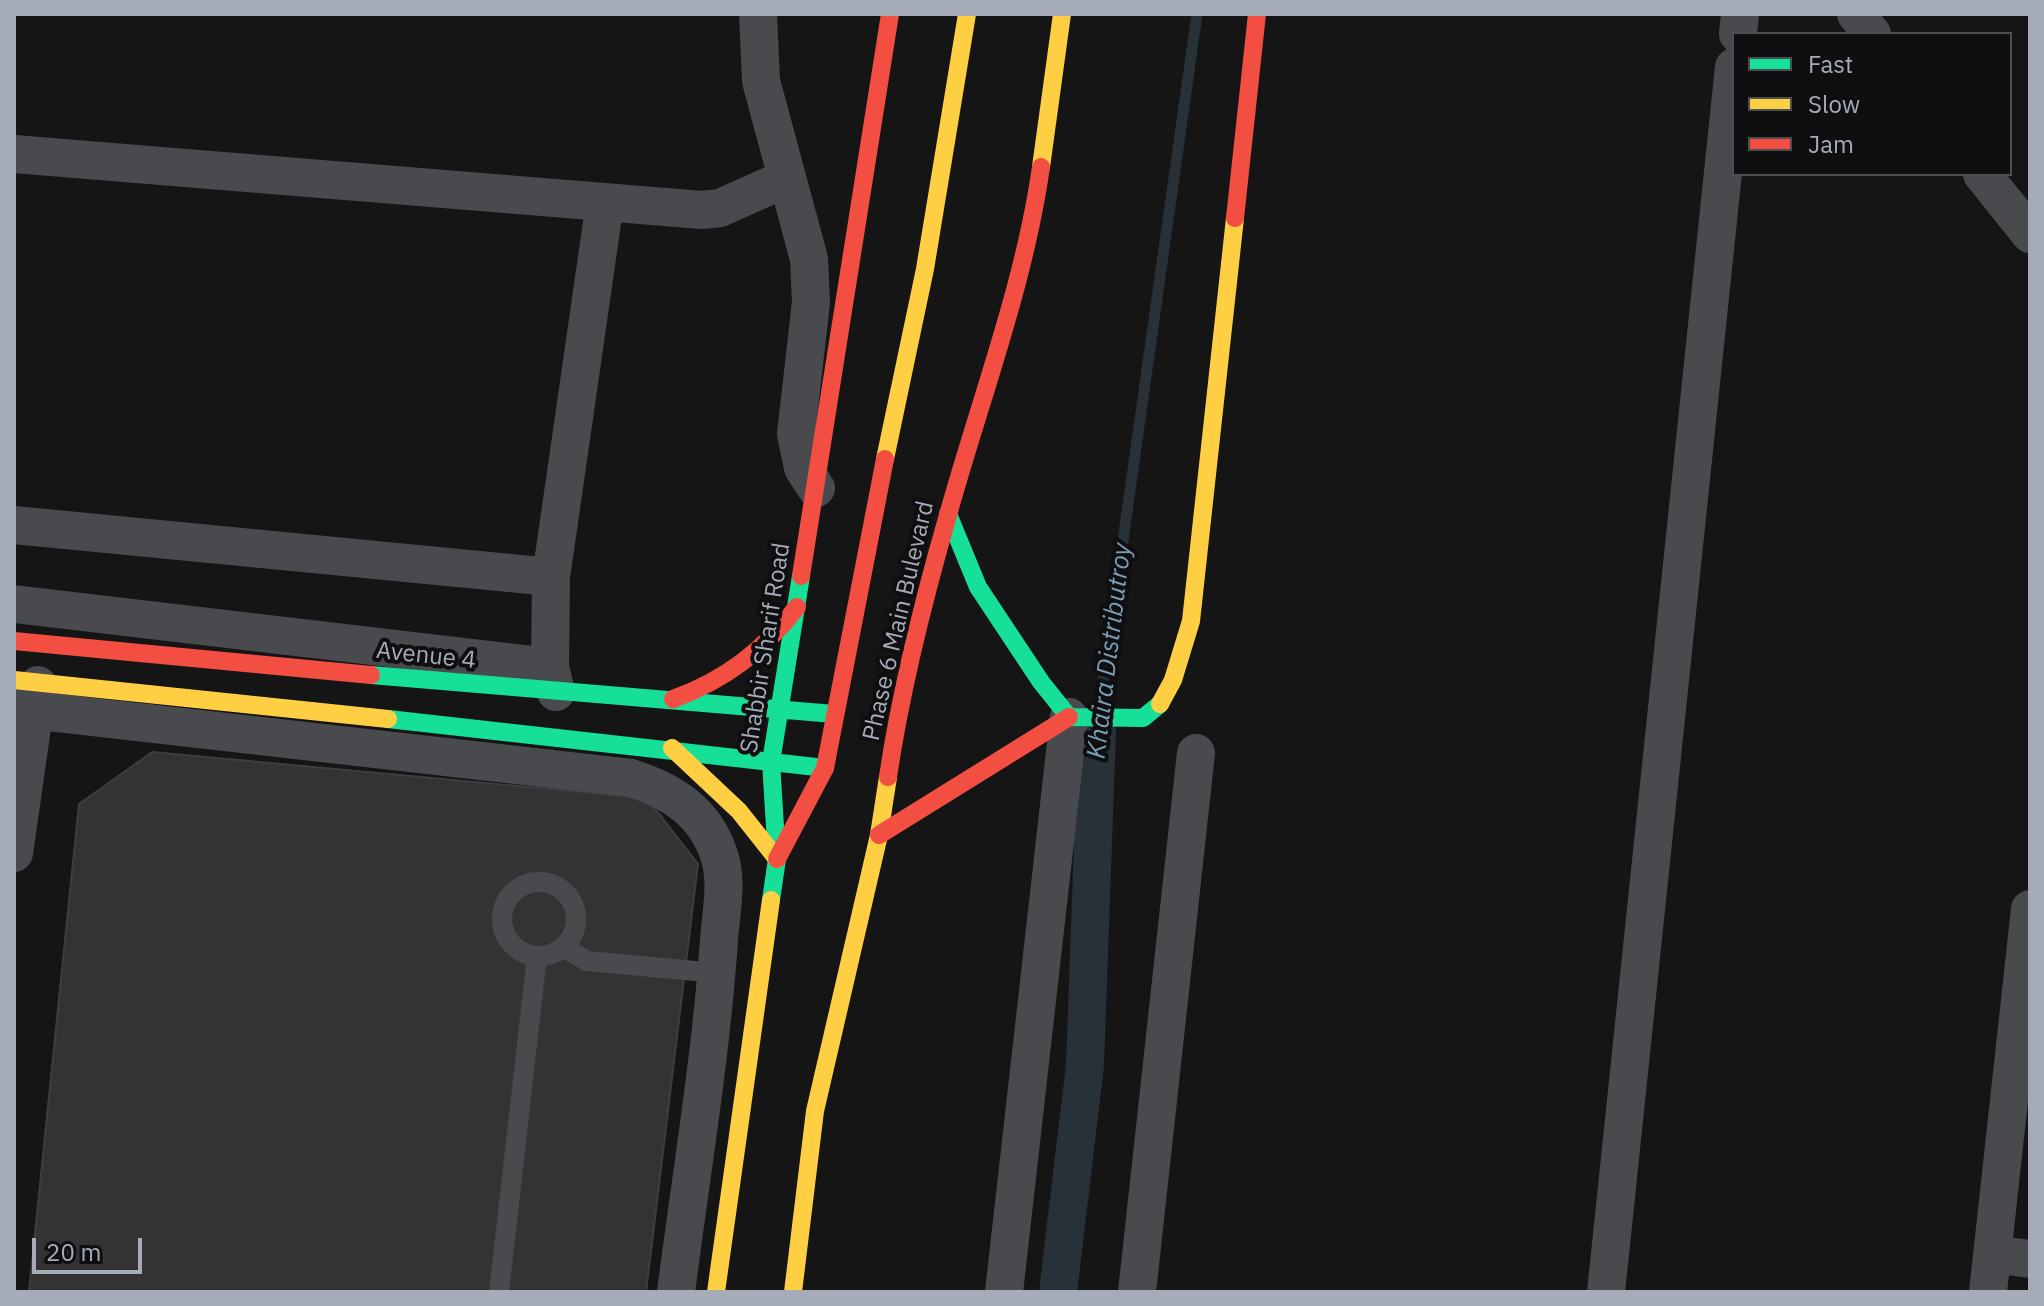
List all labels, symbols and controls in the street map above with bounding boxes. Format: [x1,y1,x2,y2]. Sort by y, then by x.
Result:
legend [1732,32,2012,176]
text: Fast [1808,48,1853,80]
text: Slow [1808,88,1860,120]
text: Jam [1808,128,1854,160]
street label: Phase 6 Main Bulevard [857,498,941,744]
street label: Shabbir Sharif Road [735,541,797,755]
water label: Khaira Distributroy [1081,541,1139,761]
street label: Avenue 4 [375,636,477,676]
scale bar [36,1222,146,1272]
text: 20 m [46,1236,101,1268]

